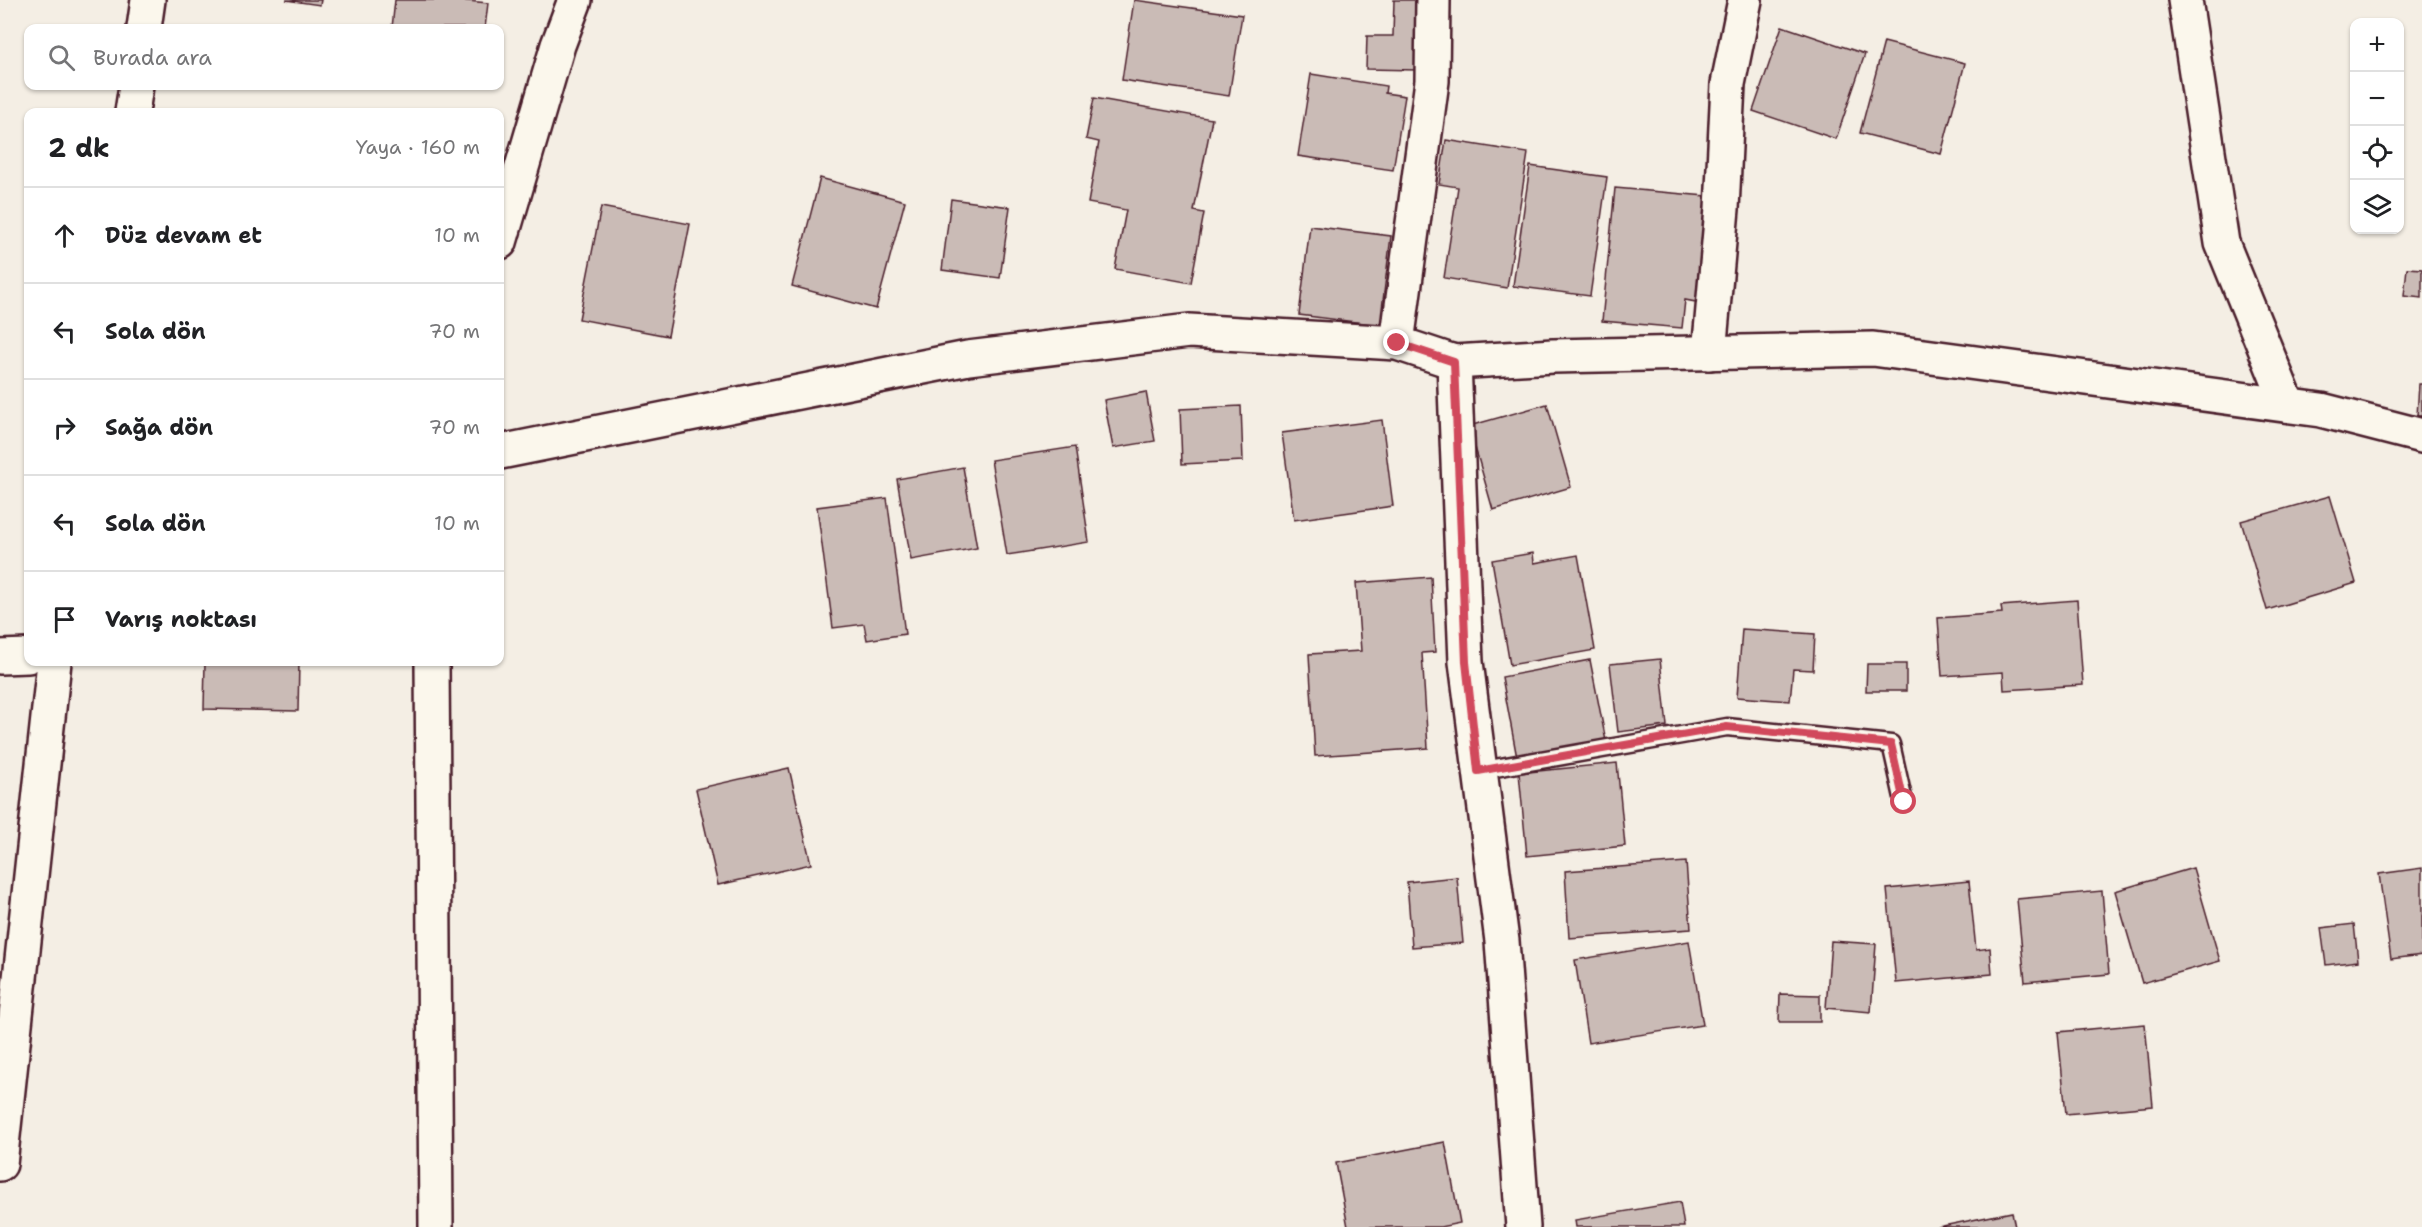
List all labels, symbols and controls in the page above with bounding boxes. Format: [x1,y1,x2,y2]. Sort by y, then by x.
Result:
map controls [2350,18,2404,234]
button: + [2350,18,2404,72]
search box [24,24,504,90]
icon: search [45,41,78,74]
text: Burada ara [93,43,212,72]
button: − [2350,72,2404,126]
button: locate [2350,126,2404,180]
text: 2 dk [48,130,110,165]
text: Yaya · 160 m [356,134,480,160]
button: layers [2350,180,2404,234]
icon: ahead [48,219,81,252]
text: Düz devam et [105,221,262,250]
text: 10 m [434,222,480,248]
icon: left [48,315,81,348]
text: Sola dön [105,317,206,346]
text: 70 m [428,318,480,344]
route end [1383,329,1409,355]
icon: right [48,411,81,444]
text: Sağa dön [105,413,213,442]
text: 70 m [428,414,480,440]
icon: left [48,507,81,540]
text: Sola dön [105,509,206,538]
text: 10 m [434,510,480,536]
icon: arrive [48,603,81,636]
text: Varış noktası [105,605,257,634]
route start [1890,788,1916,814]

